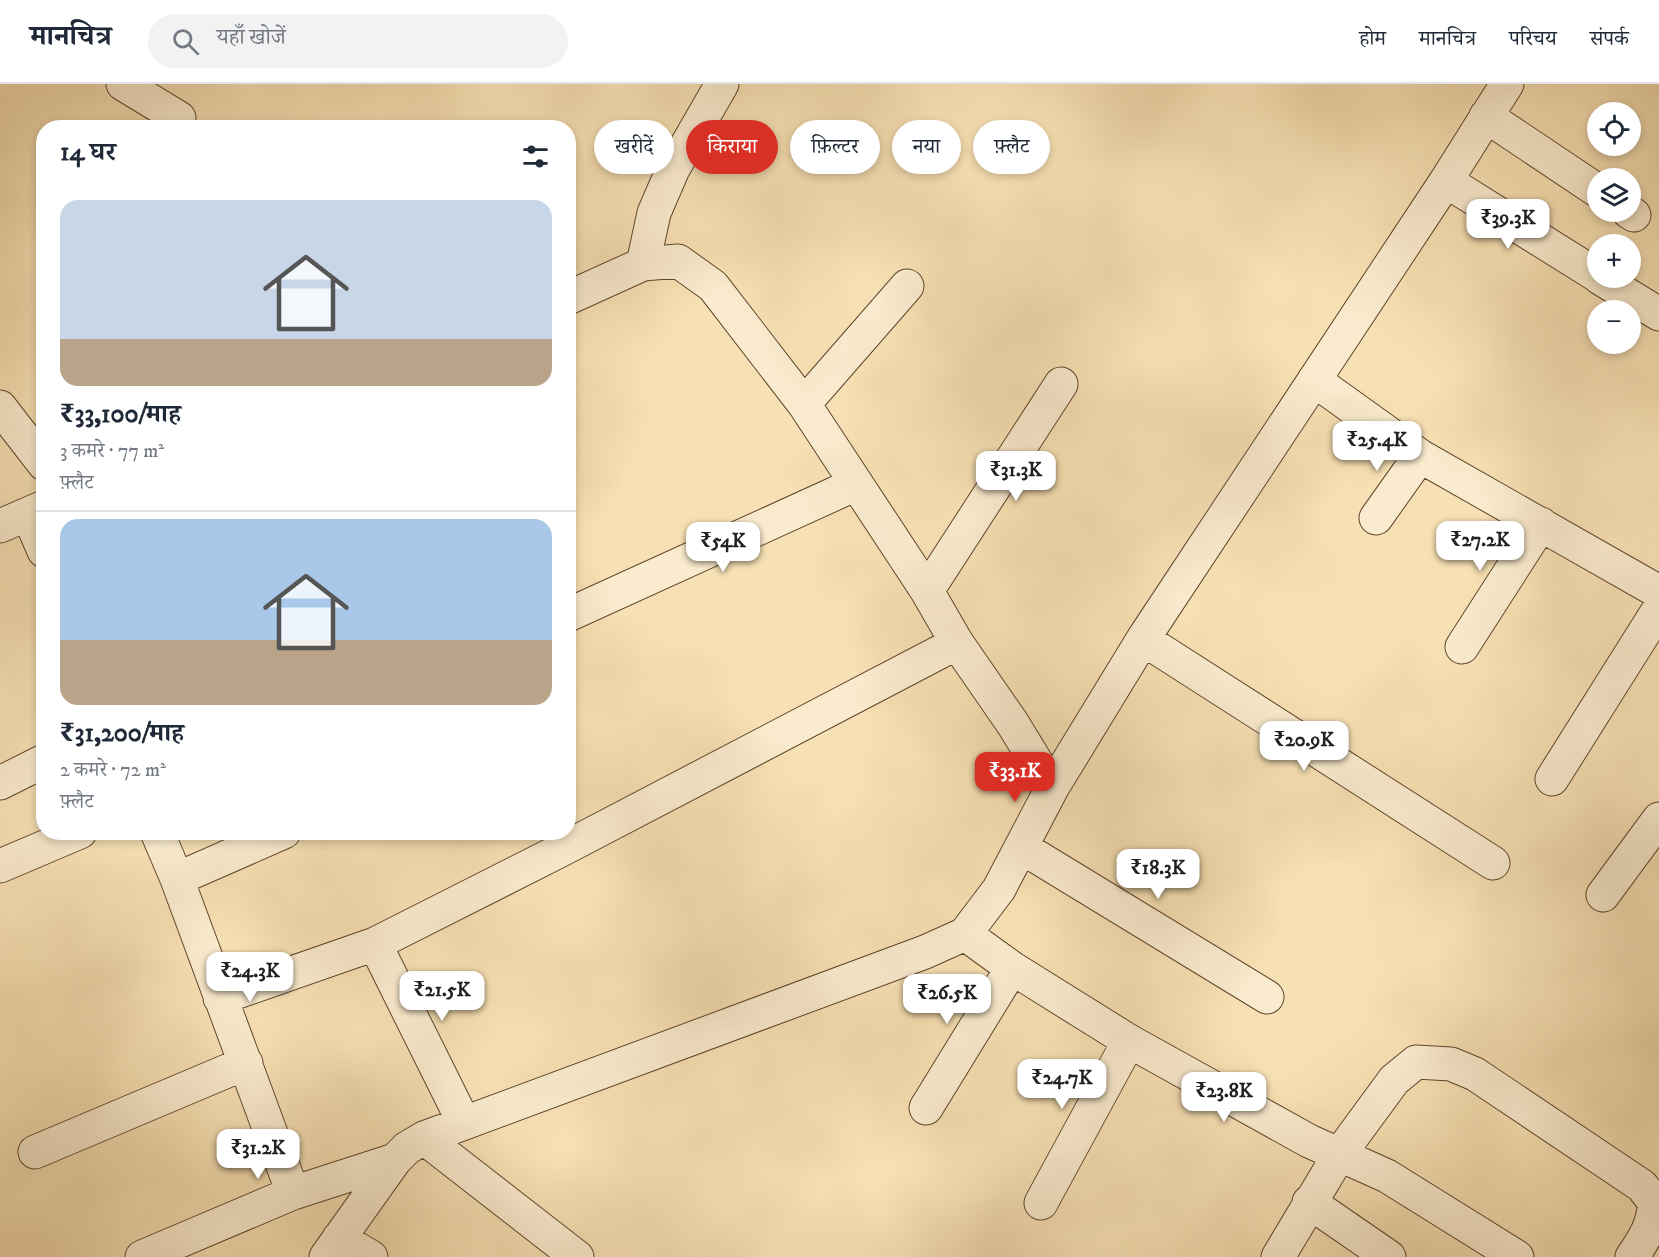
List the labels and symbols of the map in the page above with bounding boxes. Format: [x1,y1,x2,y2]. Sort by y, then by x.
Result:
pin: ₹39.3K [1459,199,1557,250]
pin: ₹25.4K [1328,421,1426,472]
pin: ₹31.3K [967,451,1065,502]
pin: ₹27.2K [1431,521,1529,572]
pin: ₹54K [687,522,759,573]
pin: ₹20.9K [1255,721,1353,772]
pin: ₹33.1K [966,752,1064,803]
pin: ₹18.3K [1109,849,1207,900]
pin: ₹24.3K [201,952,299,1003]
pin: ₹21.5K [393,971,491,1022]
pin: ₹26.5K [898,974,996,1025]
pin: ₹24.7K [1013,1059,1111,1110]
pin: ₹23.8K [1175,1072,1273,1123]
pin: ₹31.2K [209,1129,307,1180]

